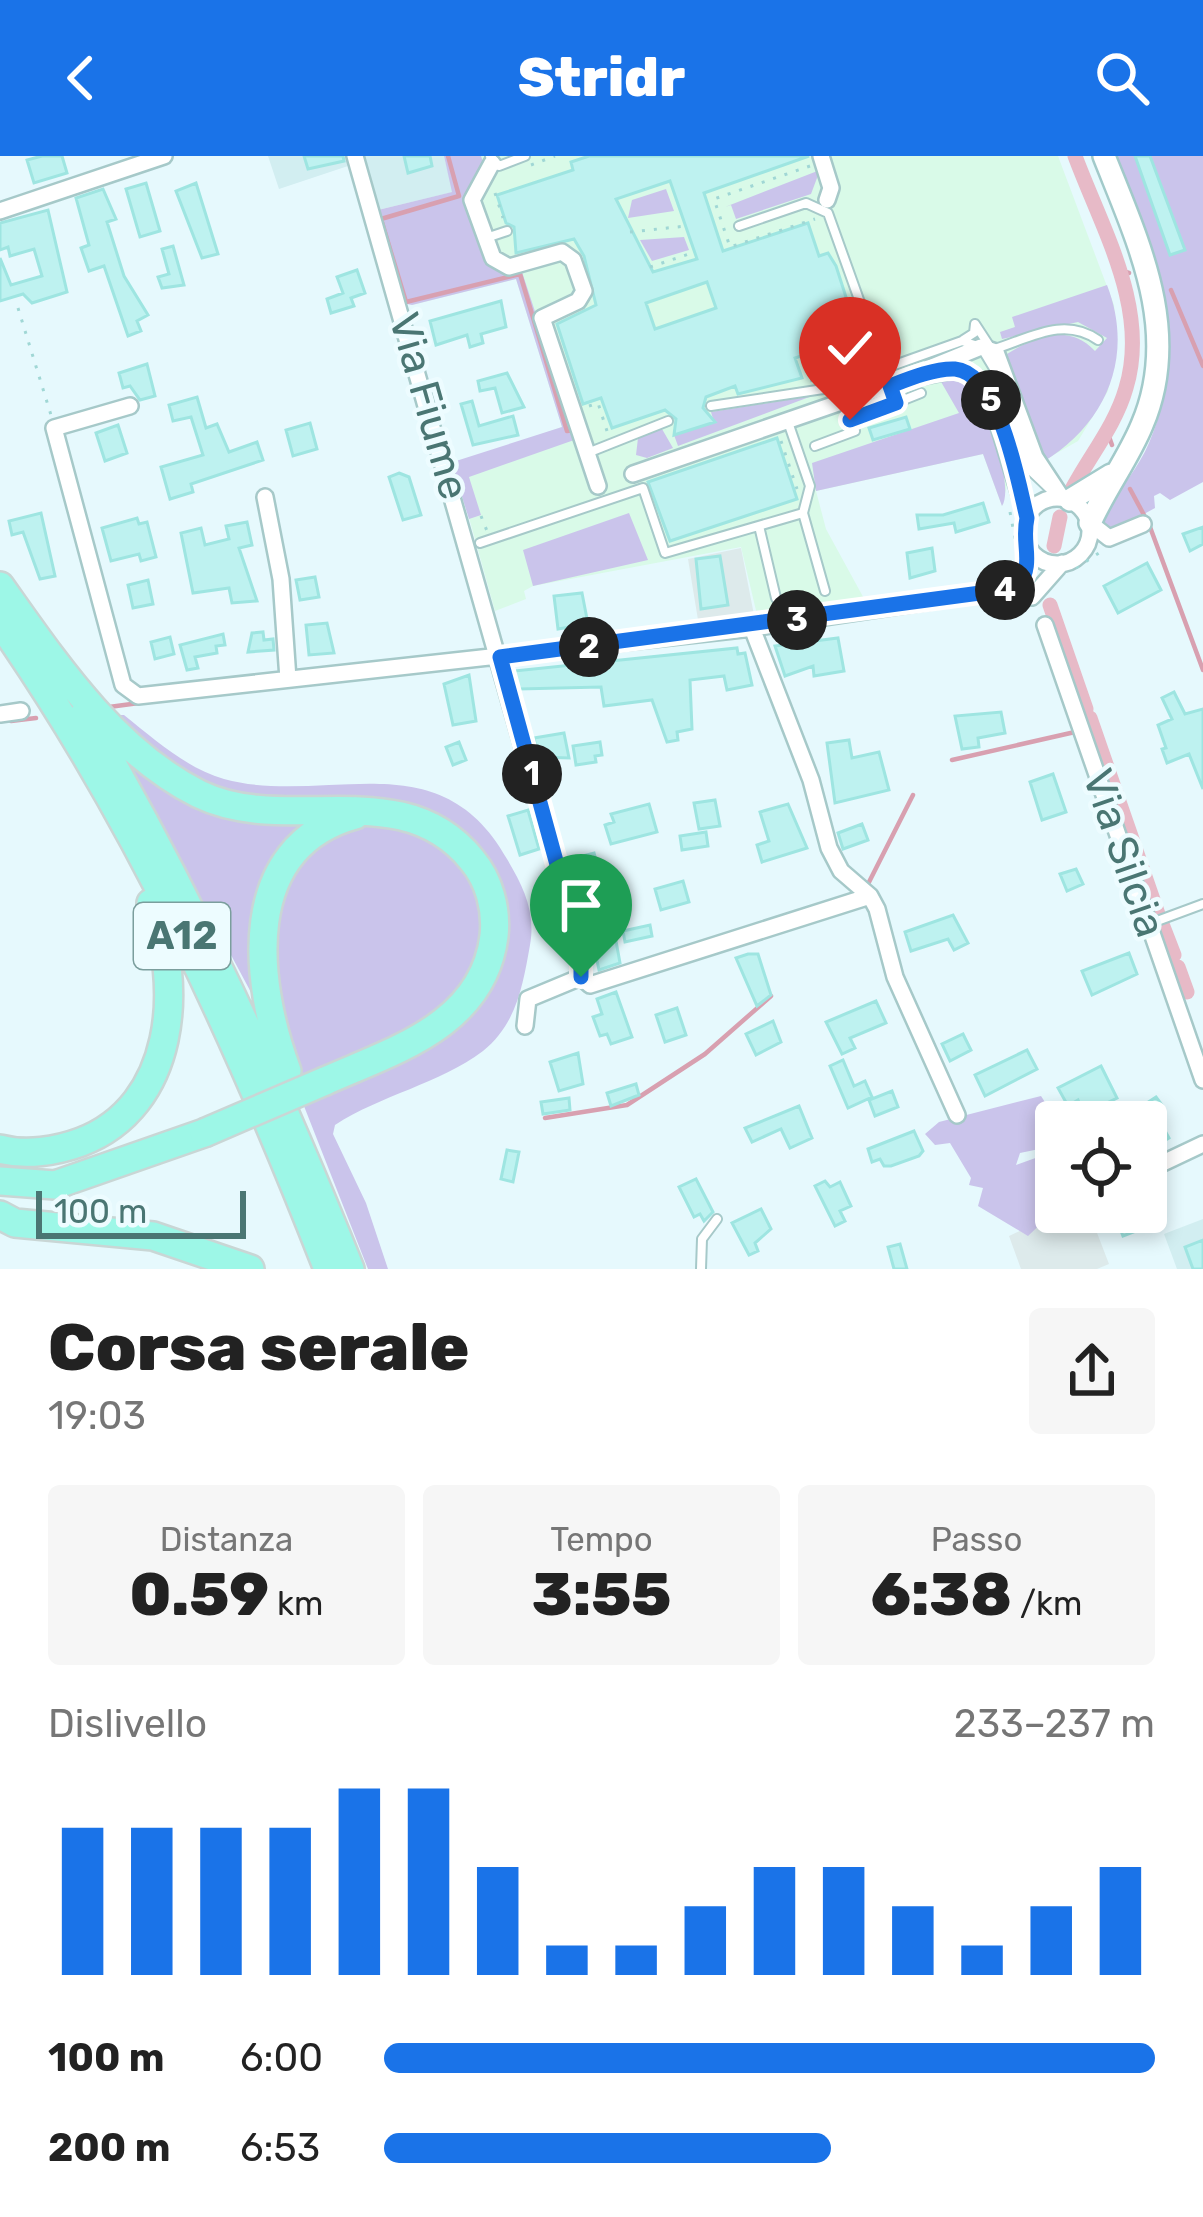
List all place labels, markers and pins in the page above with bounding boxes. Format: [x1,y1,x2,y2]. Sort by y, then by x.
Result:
pin [799,297,901,420]
pin: 5 [961,370,1021,430]
pin: 4 [975,560,1035,620]
pin: 3 [767,590,827,650]
pin: 2 [559,617,619,677]
pin: 1 [502,744,562,804]
pin [530,854,632,977]

